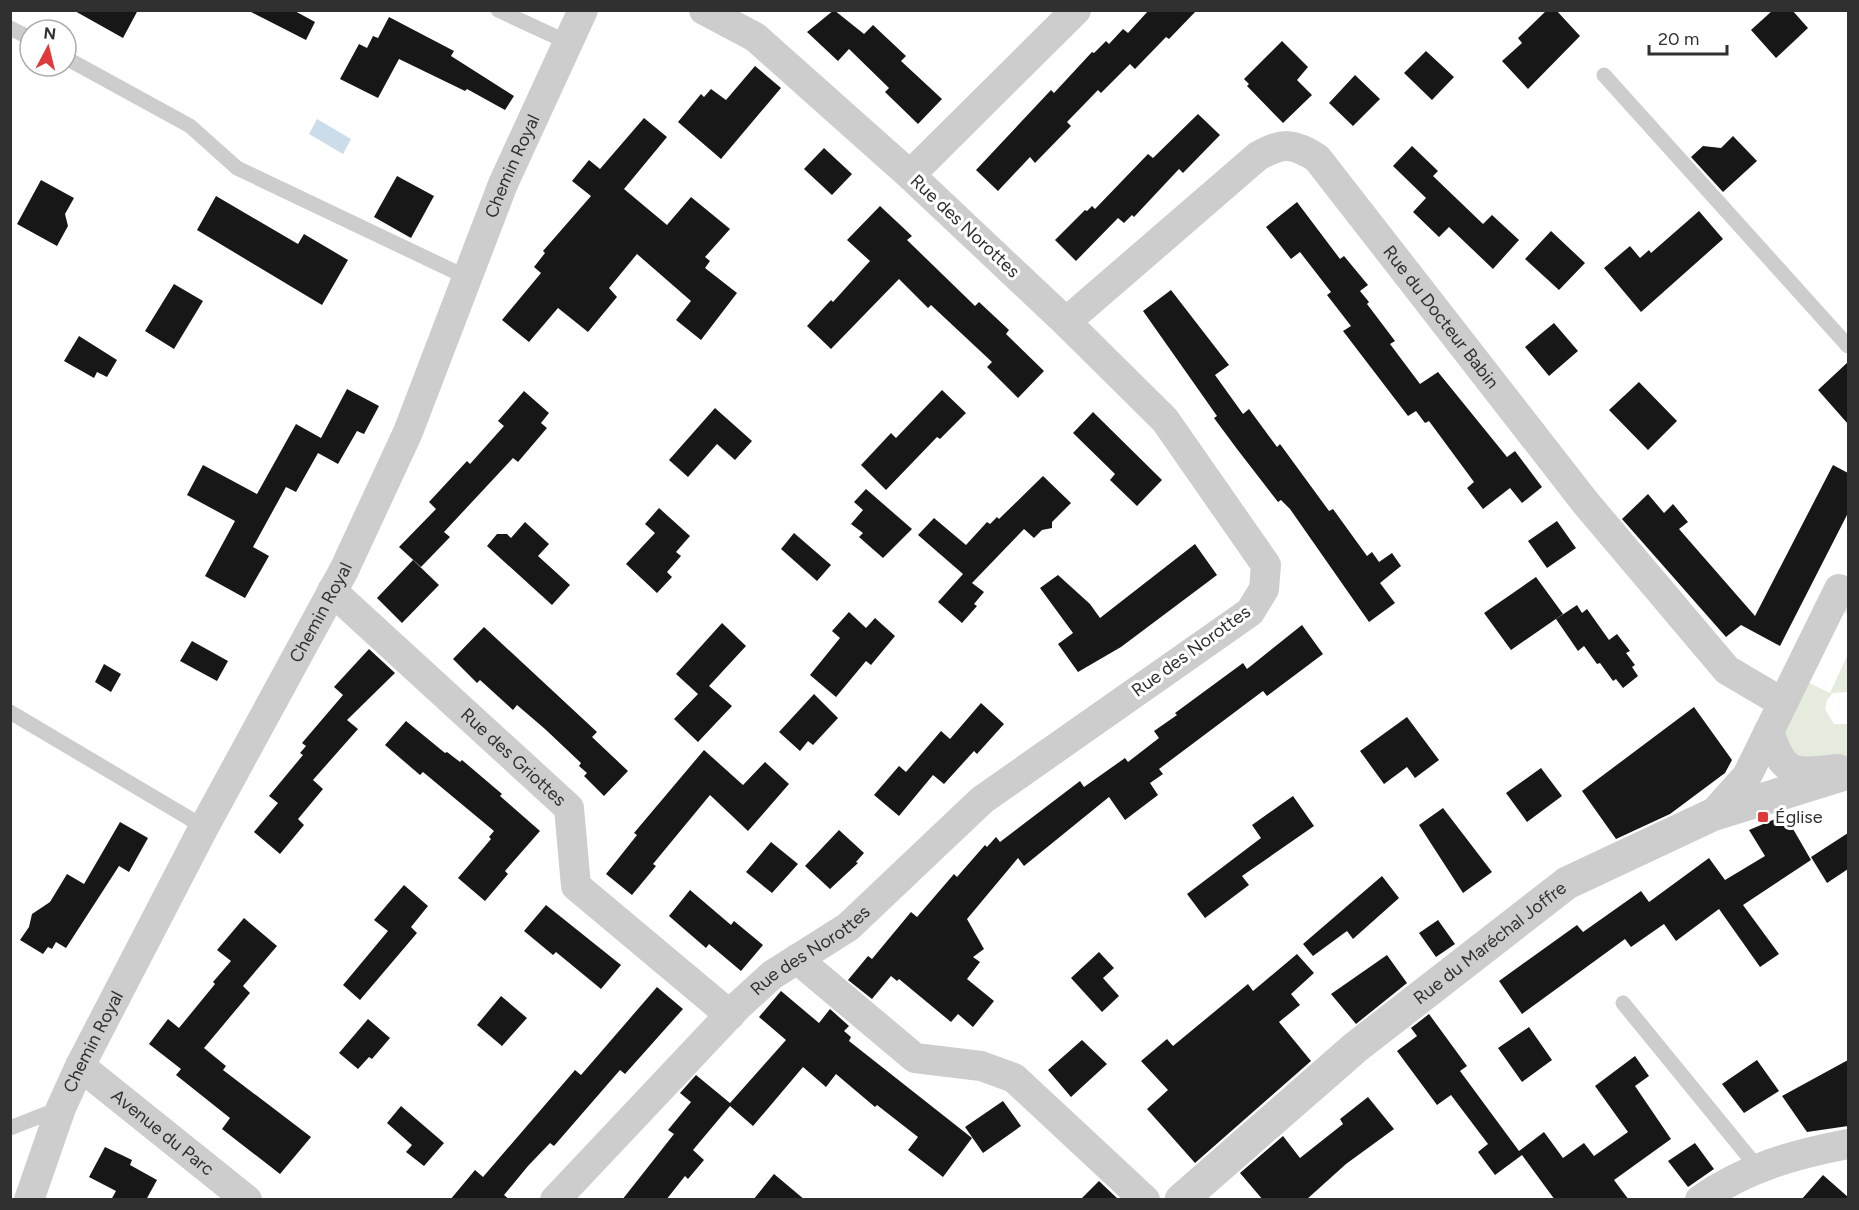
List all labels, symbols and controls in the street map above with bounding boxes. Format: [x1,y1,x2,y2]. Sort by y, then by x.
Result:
north arrow [18,18,78,78]
scale bar [1649,18,1727,56]
text: N [42,23,57,44]
text: 20 m [1658,28,1699,50]
street label: Chemin Royal [480,111,544,221]
street label: Rue des Norottes [906,170,1024,282]
street label: Rue du Docteur Babin [1378,241,1503,393]
street label: Chemin Royal [285,559,357,666]
street label: Rue des Norottes [1127,601,1255,701]
street label: Rue des Griottes [456,703,571,811]
place label: Église [1775,806,1823,828]
marker: Église [1756,810,1770,824]
street label: Rue du Maréchal Joffre [1409,877,1571,1009]
street label: Rue des Norottes [746,901,875,1000]
street label: Chemin Royal [58,987,128,1096]
street label: Avenue du Parc [107,1084,219,1180]

